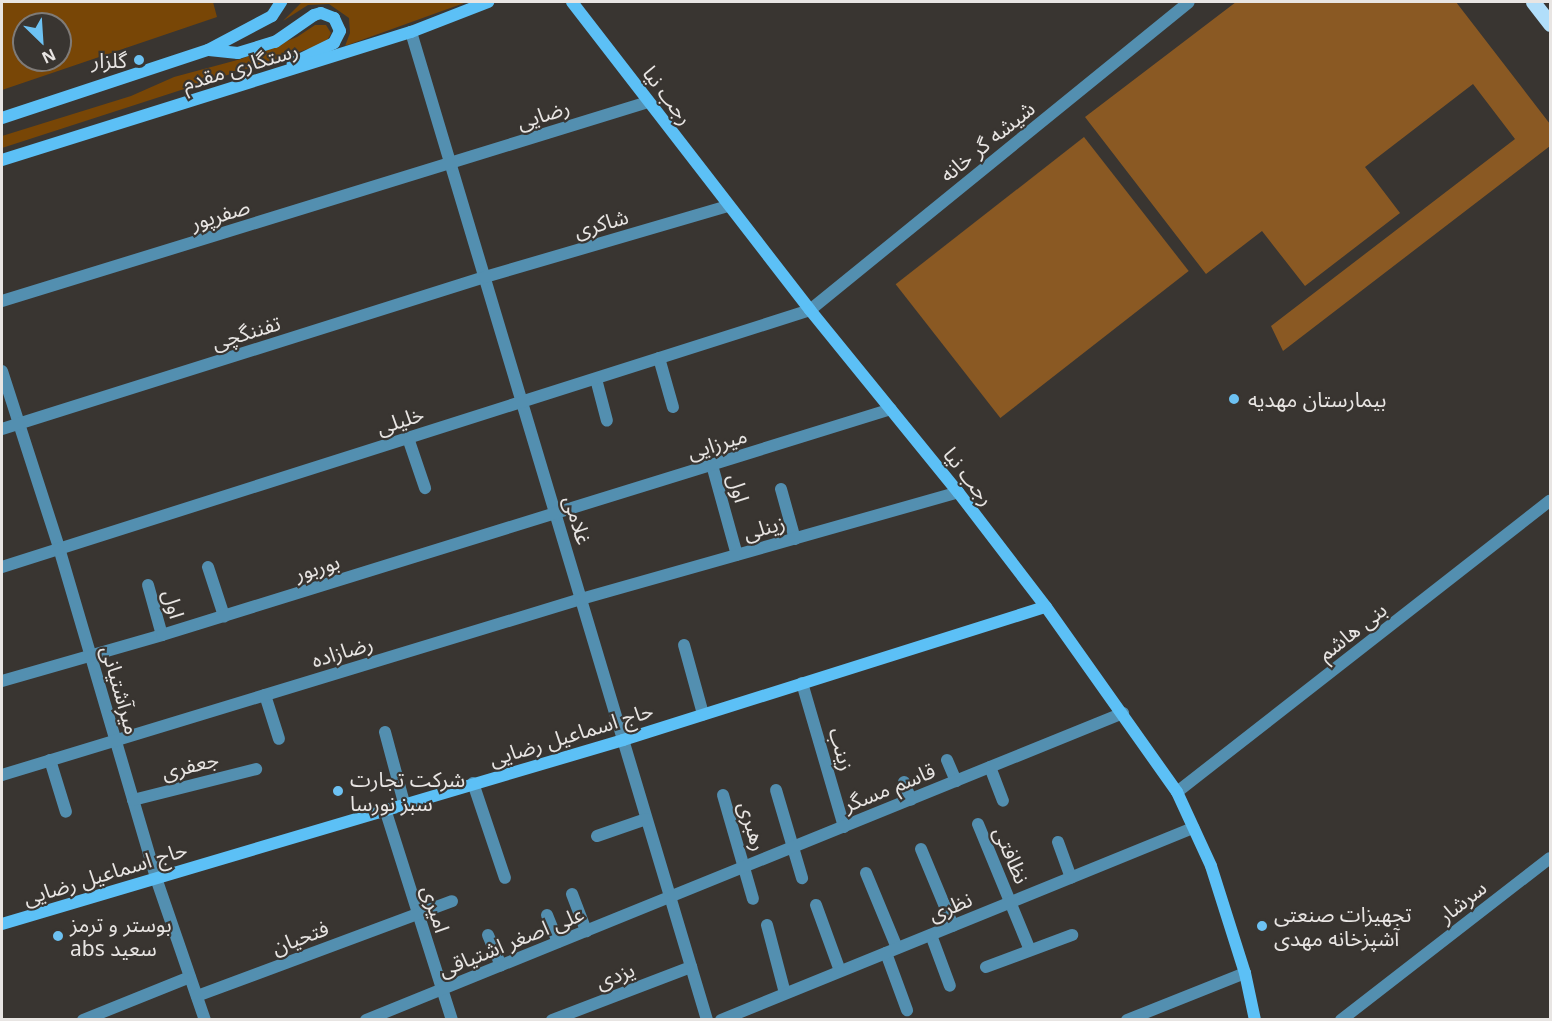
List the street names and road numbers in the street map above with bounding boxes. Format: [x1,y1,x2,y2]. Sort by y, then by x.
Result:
street label: رستگاری مقدم [179,36,301,96]
street label: رجب نیا [638,61,698,129]
street label: رضایی [513,94,573,134]
street label: شیشه گر خانه [935,95,1039,187]
street label: صفرپور [187,193,253,235]
street label: شاکری [571,203,631,243]
street label: تفننگچی [209,310,283,354]
street label: خلیلی [373,401,427,439]
street label: میرزایی [684,422,750,464]
street label: رجب نیا [938,442,1000,510]
street label: اول [723,471,755,505]
street label: غلامی [559,493,597,547]
street label: زینلی [740,509,788,545]
street label: بوربور [291,548,343,586]
street label: اول [158,587,190,621]
street label: بنی هاشم [1313,596,1391,666]
street label: رضازاده [308,630,376,672]
street label: میرآشتیانی [96,643,146,737]
street label: حاج اسماعیل رضایی [486,697,656,771]
street label: زینب [824,725,860,773]
street label: جعفری [159,746,221,784]
street label: قاسم مسگر [839,757,939,817]
street label: رهبری [734,798,772,854]
street label: نظافتی [989,823,1035,887]
street label: حاج اسماعیل رضایی [20,836,190,910]
street label: سرشار [1433,874,1491,928]
street label: امیری [417,882,455,936]
street label: نظری [924,886,976,926]
street label: علی اصغر اشتیاقی [435,900,587,982]
street label: فتحیان [268,915,332,959]
street label: یزدی [592,956,638,994]

